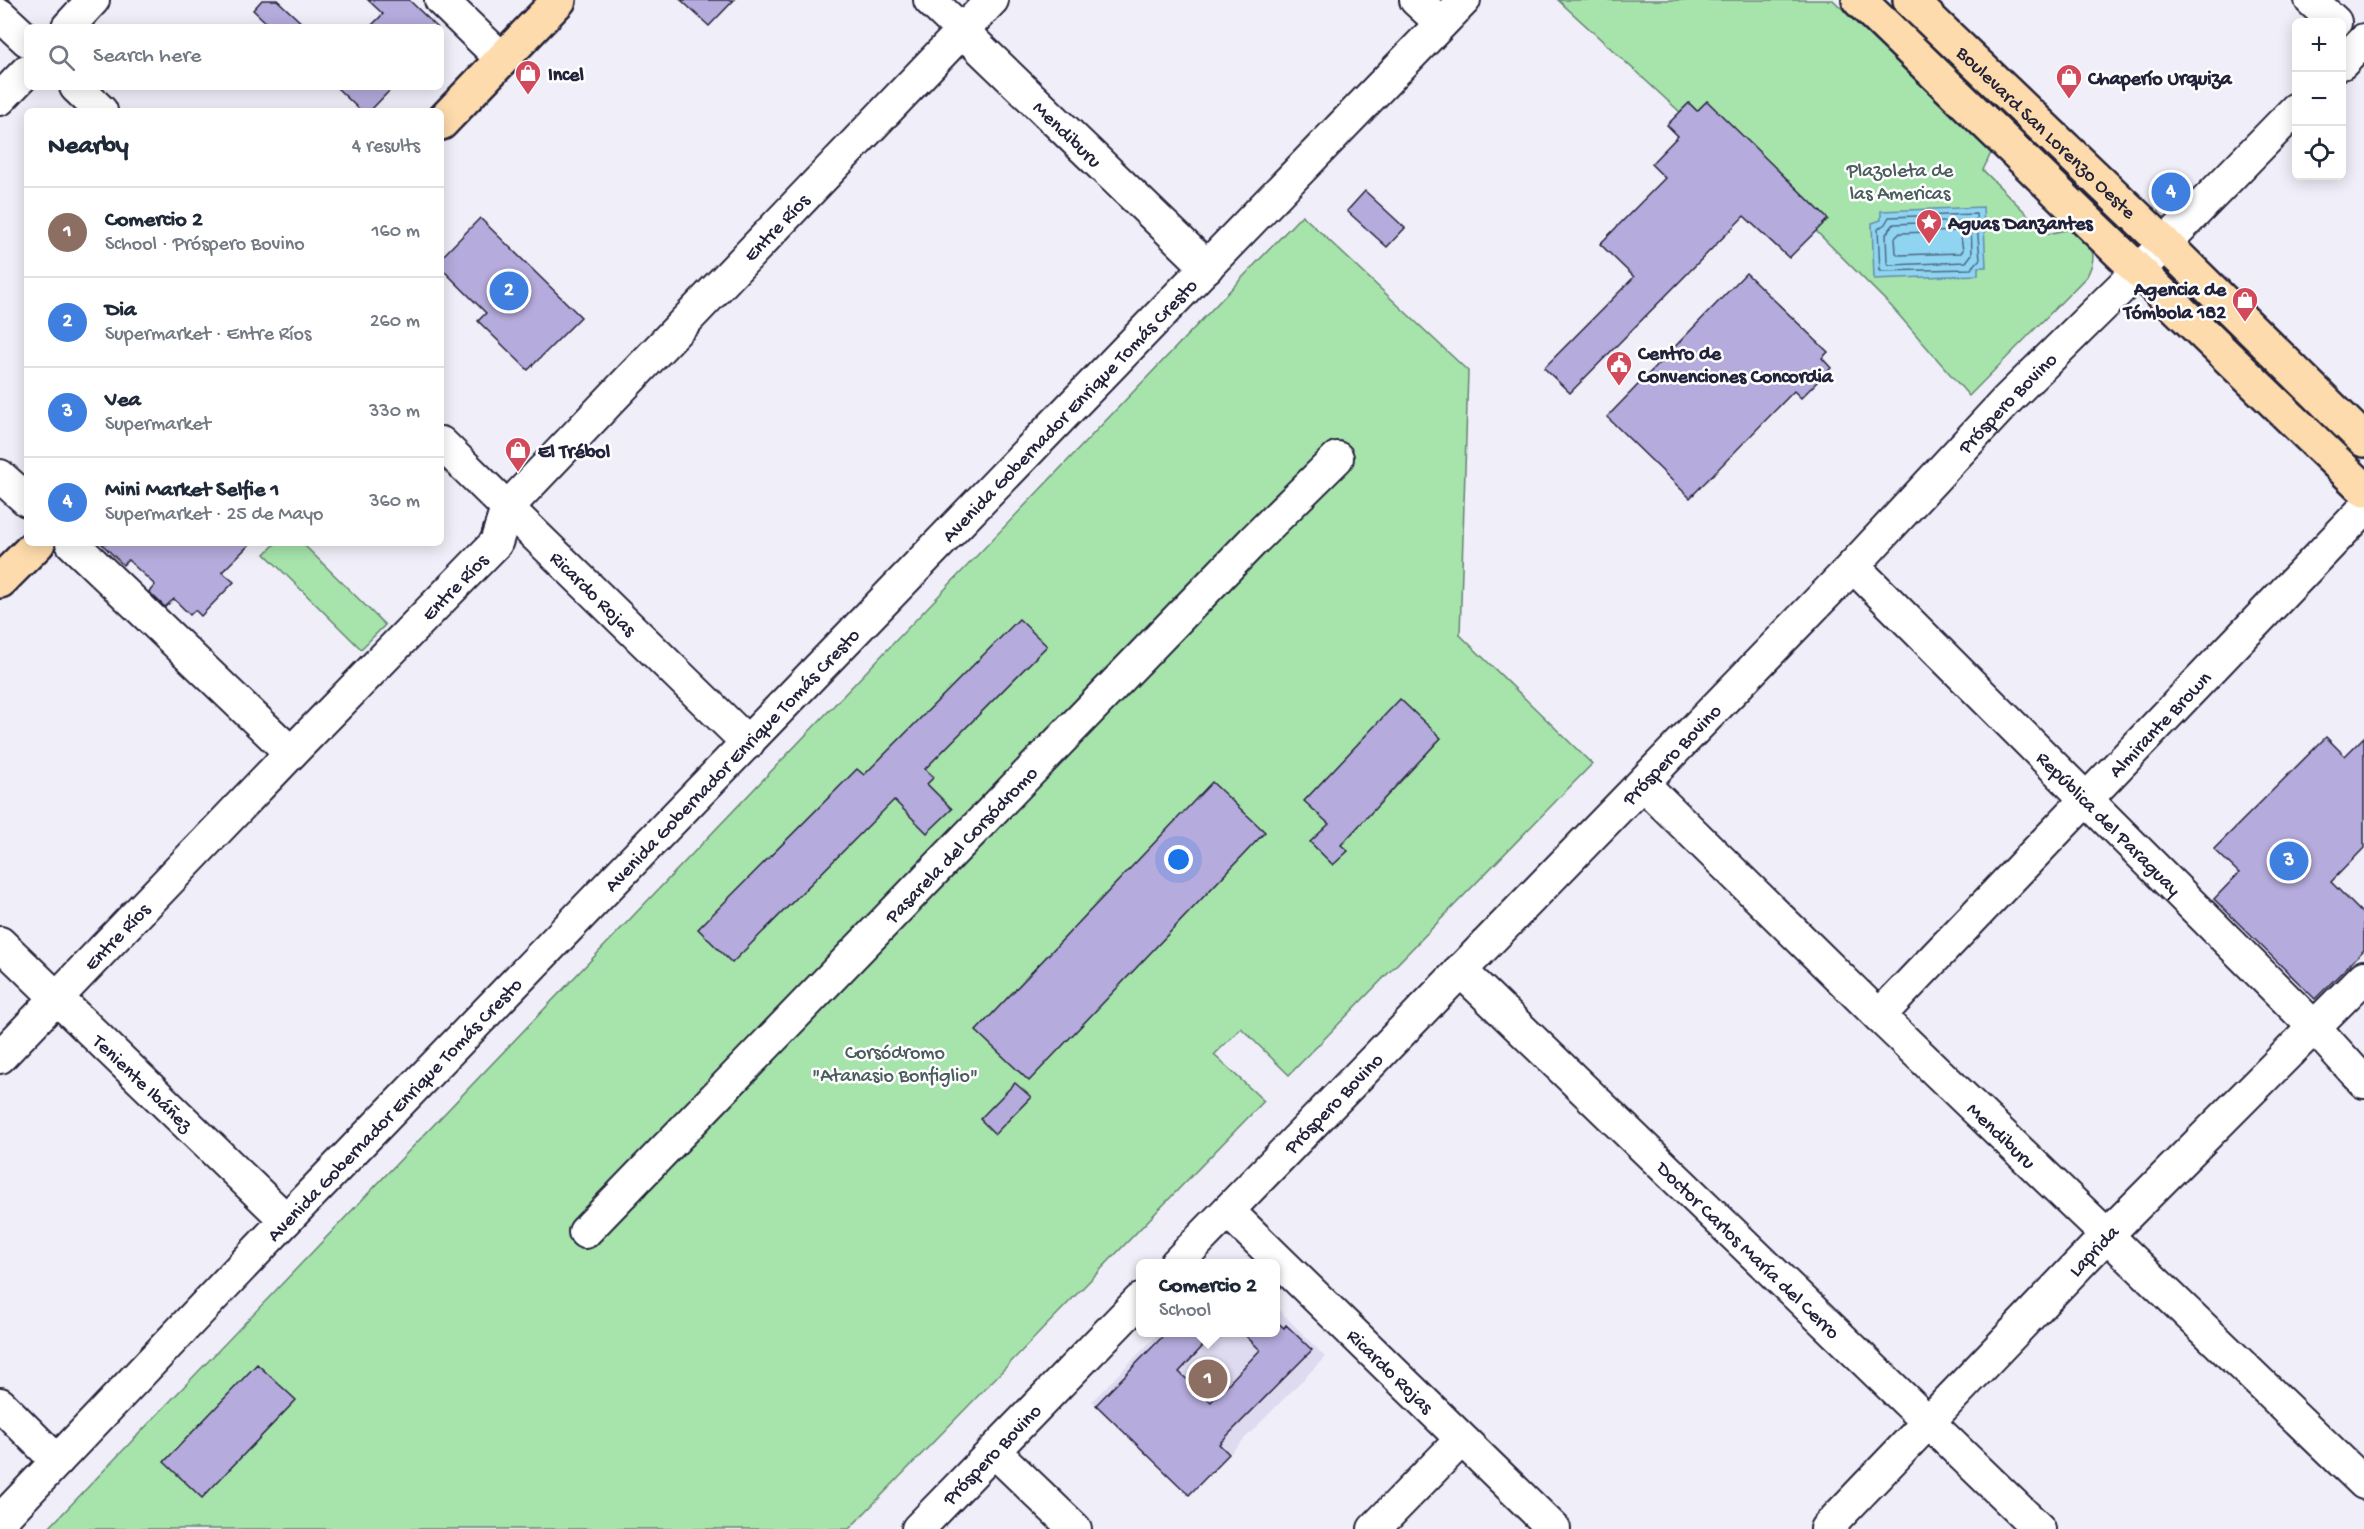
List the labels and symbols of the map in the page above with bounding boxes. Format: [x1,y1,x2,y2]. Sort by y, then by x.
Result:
street label: Boulevard San Lorenzo Oeste [1950,42,2140,226]
shop icon: Incel [513,58,543,96]
shop icon: Chaperío Urquiza [2054,62,2084,100]
place label: Incel [548,65,584,88]
place label: Chaperío Urquiza [2087,69,2233,92]
street label: Mendiburu [1027,98,1105,174]
park label: Plazoleta de las Americas [1846,161,1954,207]
pin: 4 [2152,170,2190,214]
street label: Entre Ríos [741,190,816,268]
place icon: Aguas Danzantes [1914,207,1944,245]
place label: Aguas Danzantes [1947,214,2094,237]
pin: 2 [490,268,528,314]
street label: Avenida Gobernador Enrique Tomás Cresto [939,275,1204,548]
place label: Agencia de Tómbola 182 [2122,280,2227,326]
shop icon: Agencia de Tómbola 182 [2230,285,2260,323]
place label: Centro de Convenciones Concordia [1637,344,1834,390]
public building icon: Centro de Convenciones Concordia [1604,349,1634,387]
street label: Próspero Bovino [1954,349,2063,461]
shop icon: El Trébol [503,435,533,473]
place label: El Trébol [538,442,611,465]
street label: Ricardo Rojas [544,548,640,643]
street label: Entre Ríos [418,550,495,627]
street label: Avenida Gobernador Enrique Tomás Cresto [601,625,866,898]
street label: Almirante Brown [2105,667,2218,784]
street label: Próspero Bovino [1619,701,1728,812]
street label: República del Paraguay [2030,748,2185,902]
street label: Pasarela del Corsódromo [881,763,1044,930]
pin: 3 [2270,838,2308,884]
your location [1164,845,1193,874]
street label: Entre Ríos [81,899,157,977]
street label: Avenida Gobernador Enrique Tomás Cresto [264,974,528,1248]
street label: Teniente Ibáñez [86,1030,197,1139]
park label: Corsódromo "Atanasio Bonfiglio" [812,1043,978,1089]
street label: Próspero Bovino [1280,1050,1389,1161]
street label: Mendiburu [1961,1099,2039,1176]
street label: Doctor Carlos María del Cerro [1649,1157,1843,1345]
street label: Laprida [2065,1221,2126,1283]
street label: Ricardo Rojas [1341,1325,1437,1420]
pin: 1 [1188,1356,1228,1402]
street label: Próspero Bovino [939,1401,1048,1512]

